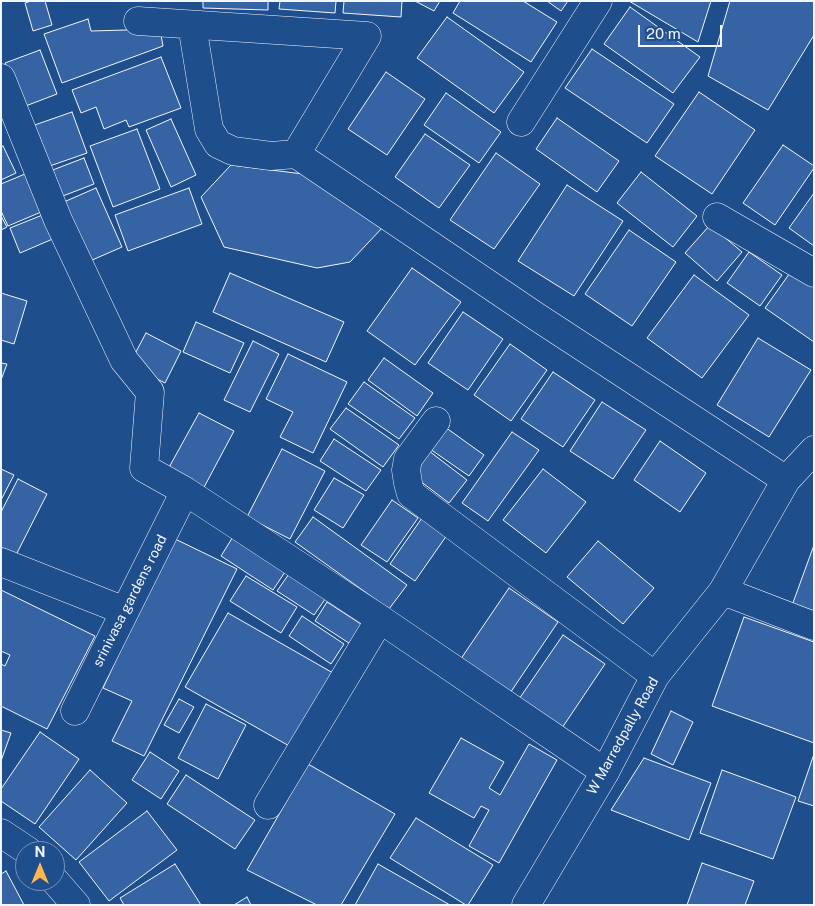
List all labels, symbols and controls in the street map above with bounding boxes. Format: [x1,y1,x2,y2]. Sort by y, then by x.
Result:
scale bar [640,15,724,47]
text: 20 m [646,25,681,42]
street label: srinivasa gardens road [89,532,171,670]
street label: W Marredpally Road [584,674,662,798]
north arrow [15,841,65,891]
text: N [35,844,45,860]

